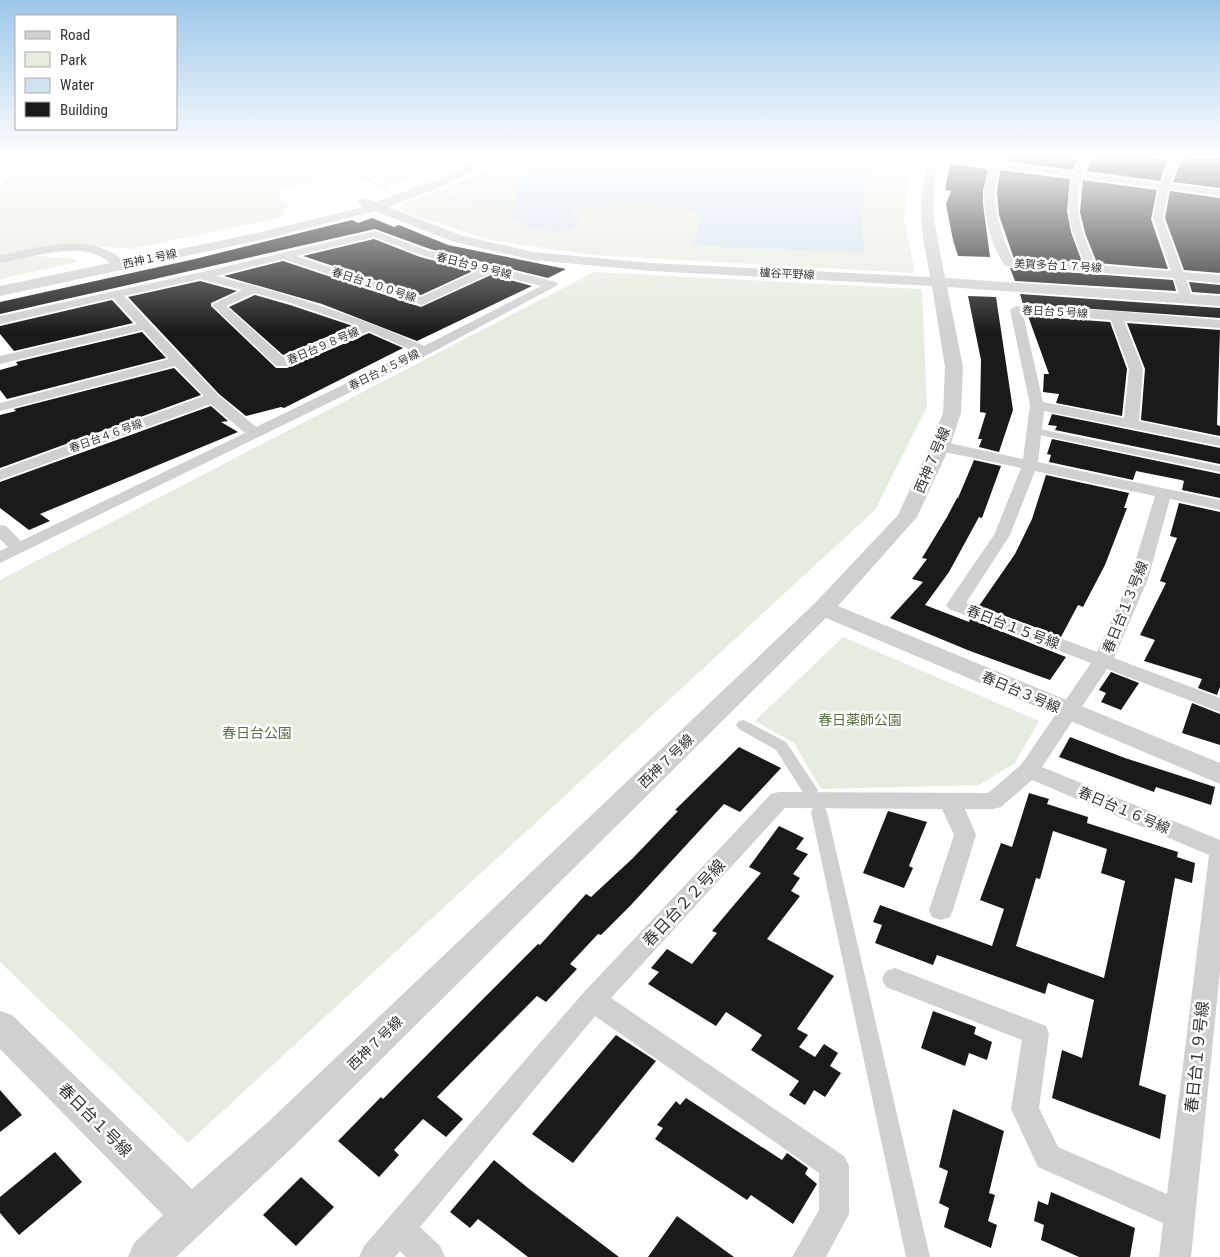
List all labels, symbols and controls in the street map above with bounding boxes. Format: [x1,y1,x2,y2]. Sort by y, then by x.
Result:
legend [15,15,178,130]
text: Road [60,26,90,44]
text: Park [60,51,87,69]
text: Water [60,76,95,94]
text: Building [60,101,108,119]
street label: 西神１号線 [122,247,178,271]
street label: 春日台９９号線 [435,250,513,282]
street label: 美賀多台１７号線 [1014,257,1102,275]
street label: 春日台１００号線 [330,265,418,305]
street label: 櫨谷平野線 [759,266,815,282]
street label: 春日台５号線 [1022,304,1088,320]
street label: 春日台９８号線 [285,325,361,367]
street label: 春日台４５号線 [347,347,421,393]
street label: 春日台４６号線 [68,417,144,455]
street label: 西神７号線 [911,425,953,495]
street label: 春日台１３号線 [1099,559,1151,655]
street label: 春日台１５号線 [964,602,1062,652]
street label: 春日台３号線 [979,668,1063,716]
park label: 春日薬師公園 [818,712,902,728]
park label: 春日台公園 [222,725,292,741]
street label: 西神７号線 [635,731,697,791]
street label: 春日台１６号線 [1076,783,1172,837]
street label: 春日台２２号線 [639,856,729,950]
street label: 春日台１９号線 [1182,1000,1212,1114]
street label: 西神７号線 [344,1013,406,1073]
street label: 春日台１号線 [54,1079,136,1161]

